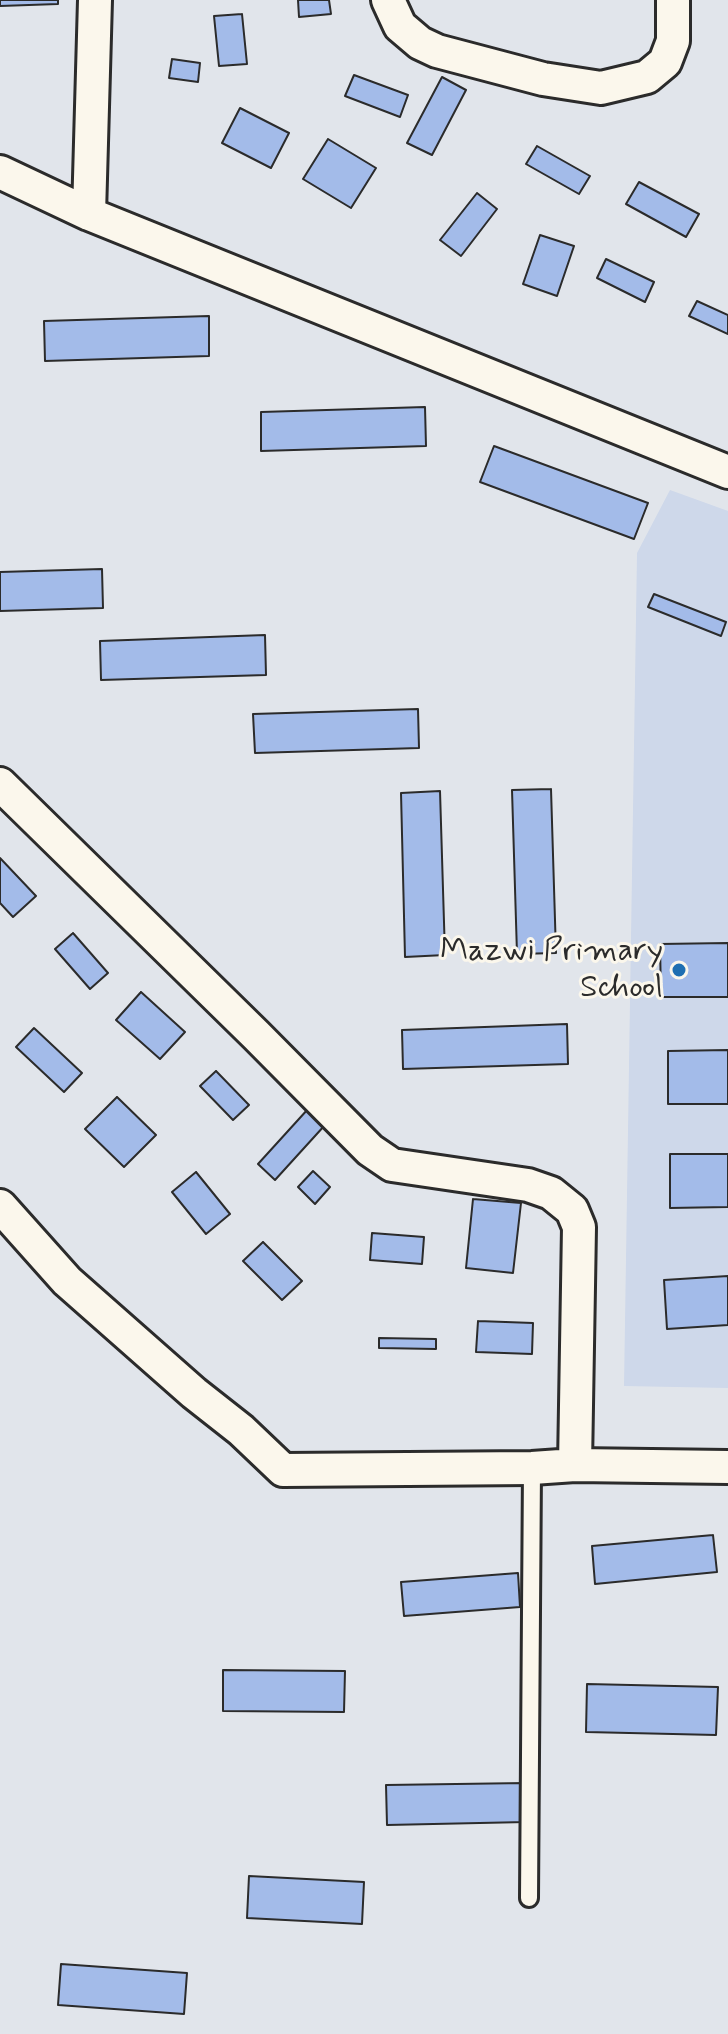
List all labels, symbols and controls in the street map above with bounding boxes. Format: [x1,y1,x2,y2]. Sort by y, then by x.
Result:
place label: Mazwi Primary School [440,933,663,1008]
marker: Mazwi Primary School [670,961,688,979]

